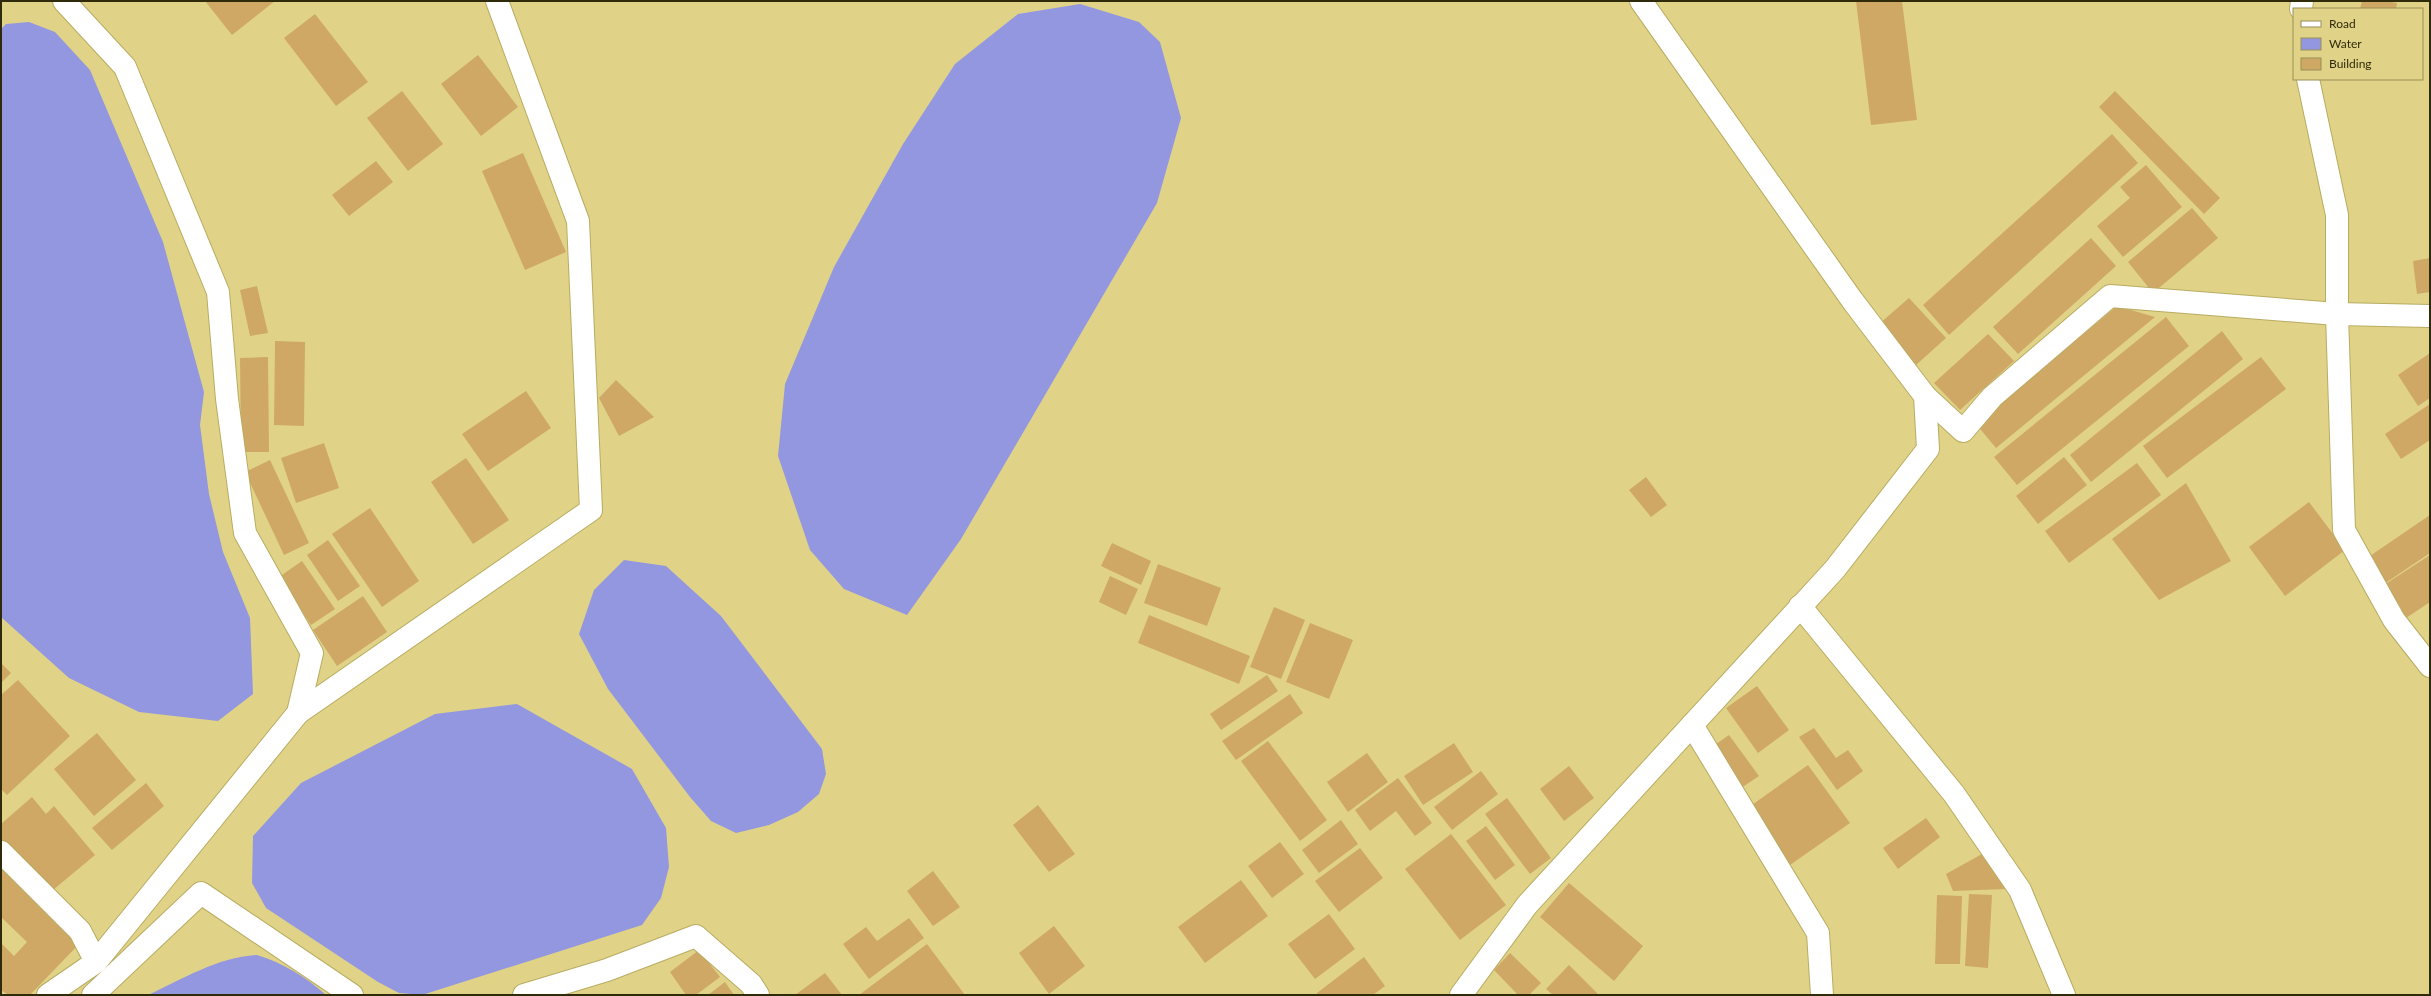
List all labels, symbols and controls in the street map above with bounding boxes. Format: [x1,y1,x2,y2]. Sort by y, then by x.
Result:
legend [2293,8,2423,80]
text: Road [2329,16,2356,31]
text: Water [2329,36,2362,51]
text: Building [2329,56,2372,71]

